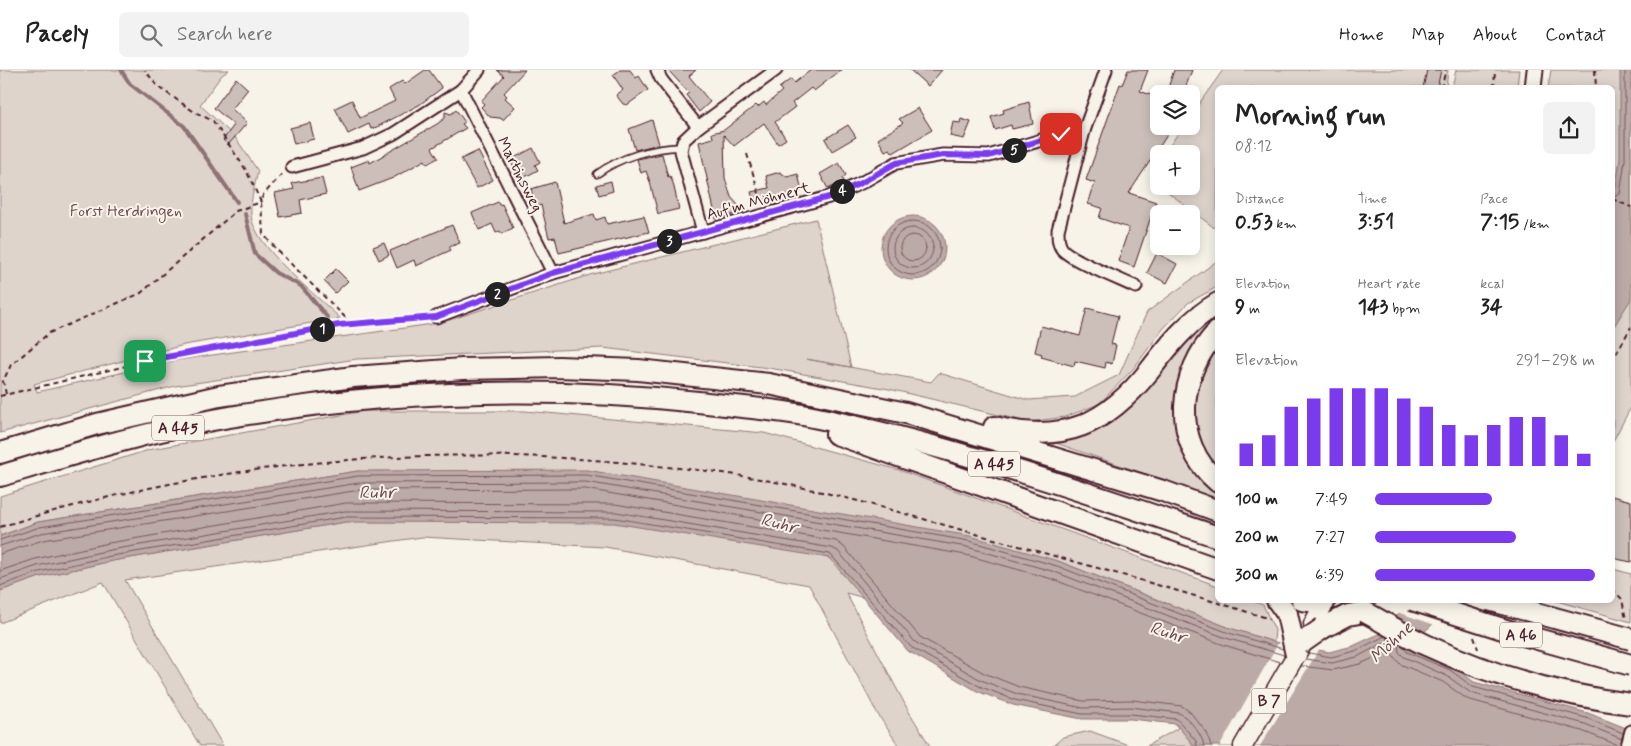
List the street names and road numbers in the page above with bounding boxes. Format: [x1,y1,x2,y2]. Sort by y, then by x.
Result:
street label: Martinsweg [492,133,548,216]
street label: Auf'm Möhnert [704,177,813,225]
road number: A 445 [152,416,204,440]
road number: A 445 [968,452,1020,476]
road number: A 46 [1500,622,1542,648]
road number: B 7 [1252,688,1286,714]

